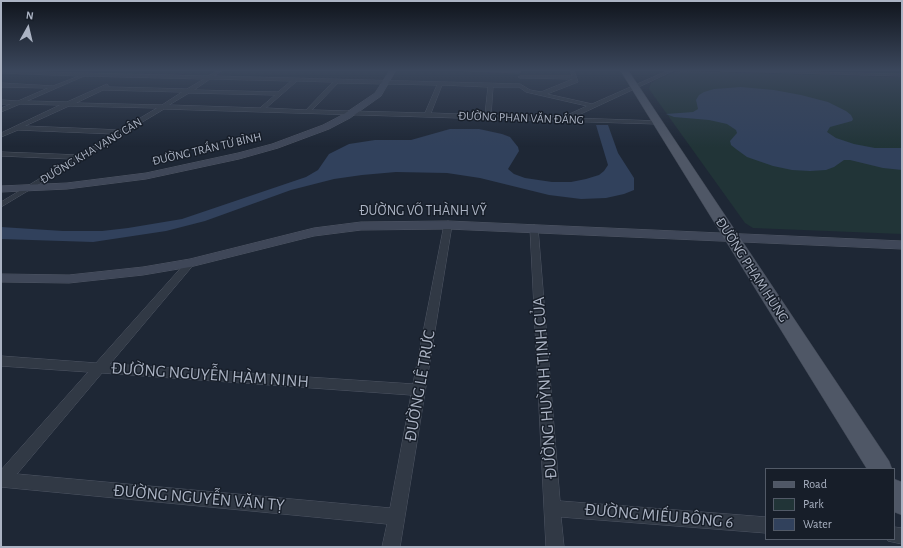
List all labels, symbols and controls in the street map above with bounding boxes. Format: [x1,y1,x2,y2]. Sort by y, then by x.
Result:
north arrow [8,8,48,48]
text: N [25,10,34,22]
street label: ĐƯỜNG PHAN VĂN ĐÁNG [458,109,584,127]
street label: ĐƯỜNG KHA VẠNG CÂN [37,115,145,187]
street label: ĐƯỜNG TRẦN TỬ BÌNH [151,129,263,169]
street label: ĐƯỜNG VÕ THÀNH VỸ [359,203,487,219]
street label: ĐƯỜNG PHẠM HÙNG [712,214,792,326]
street label: ĐƯỜNG HUỲNH TỊNH CỦA [528,296,562,480]
street label: ĐƯỜNG LÊ TRỰC [400,329,440,443]
street label: ĐƯỜNG NGUYỄN HÀM NINH [110,358,310,392]
legend [765,468,895,540]
text: Road [803,478,827,490]
street label: ĐƯỜNG NGUYỄN VĂN TỴ [112,480,286,516]
text: Park [803,498,824,510]
street label: ĐƯỜNG MIẾU BÔNG 6 [584,499,734,533]
text: Water [803,518,832,530]

